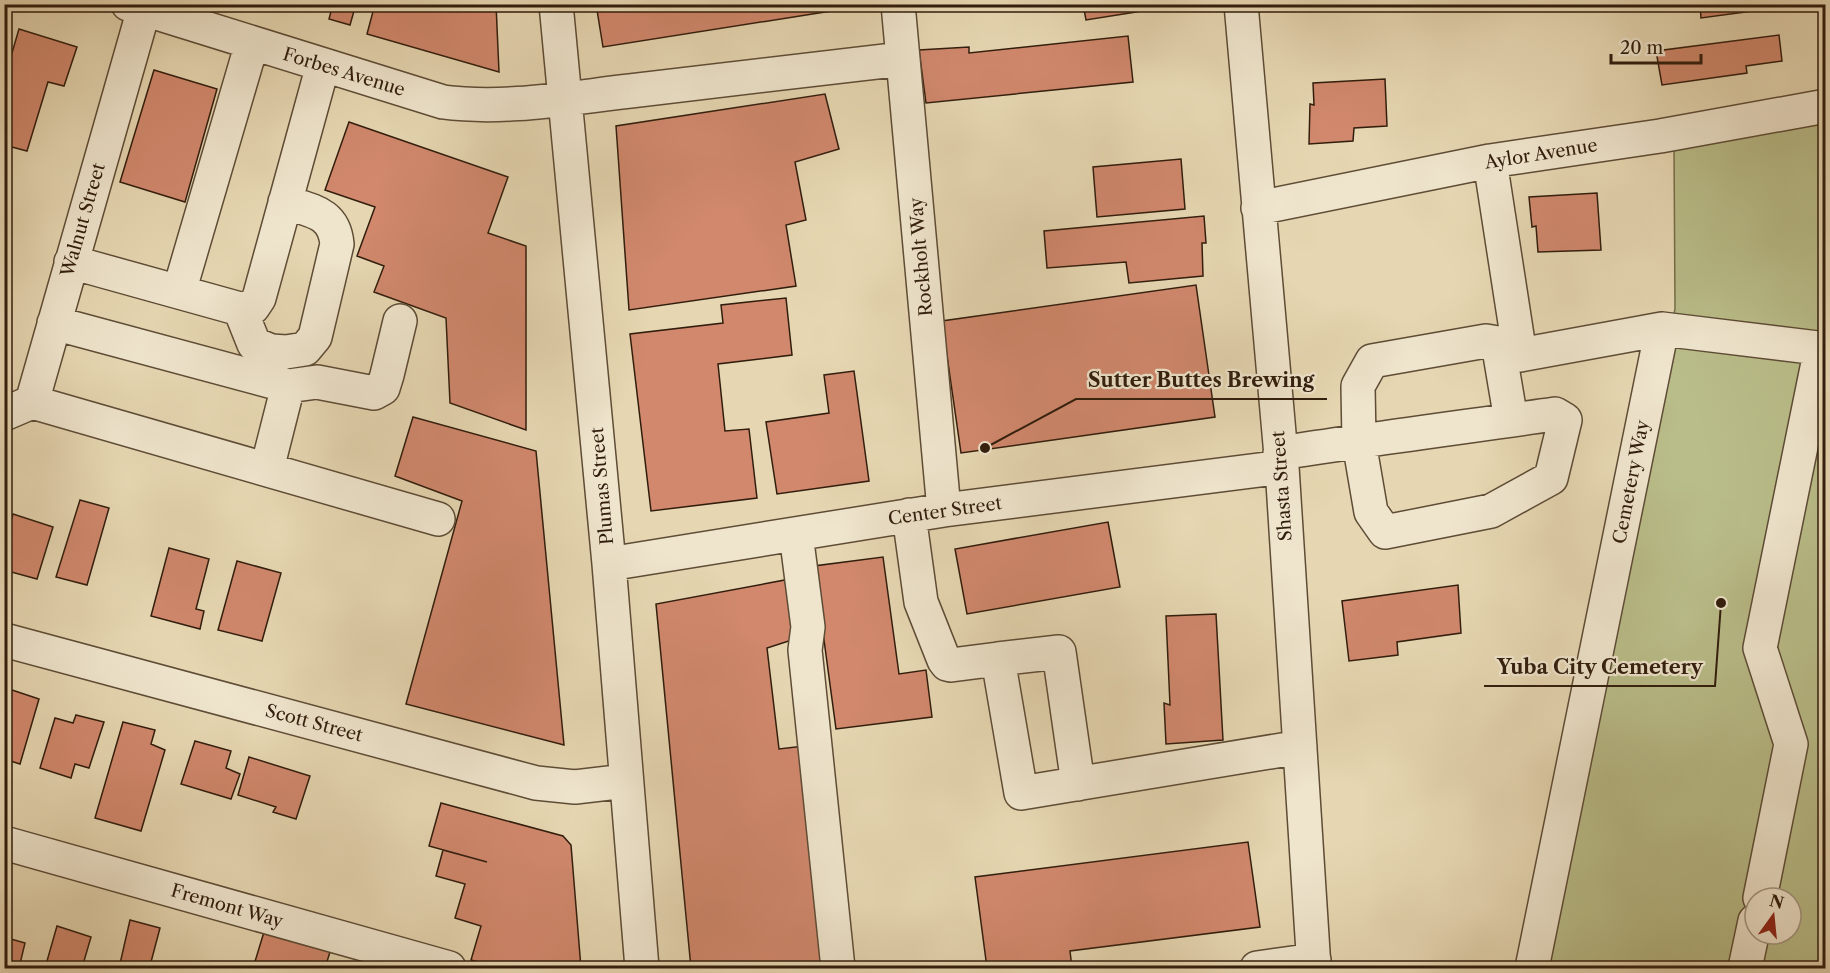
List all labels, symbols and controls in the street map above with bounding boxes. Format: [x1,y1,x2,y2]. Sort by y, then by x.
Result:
scale bar [1611,27,1701,65]
text: 20 m [1620,37,1664,59]
street label: Forbes Avenue [280,43,408,101]
street label: Aylor Avenue [1482,134,1599,174]
street label: Walnut Street [56,160,110,280]
street label: Rockholt Way [905,196,937,317]
callout: Sutter Buttes Brewing [1076,361,1327,399]
text: Sutter Buttes Brewing [1088,368,1315,392]
street label: Cemetery Way [1608,417,1654,546]
street label: Plumas Street [586,426,618,546]
street label: Shasta Street [1267,429,1297,542]
street label: Center Street [887,492,1004,530]
callout: Yuba City Cemetery [1484,648,1715,686]
text: Yuba City Cemetery [1496,655,1704,679]
street label: Scott Street [263,699,366,747]
street label: Fremont Way [168,879,287,933]
north arrow [1743,886,1803,946]
text: N [1768,890,1786,913]

